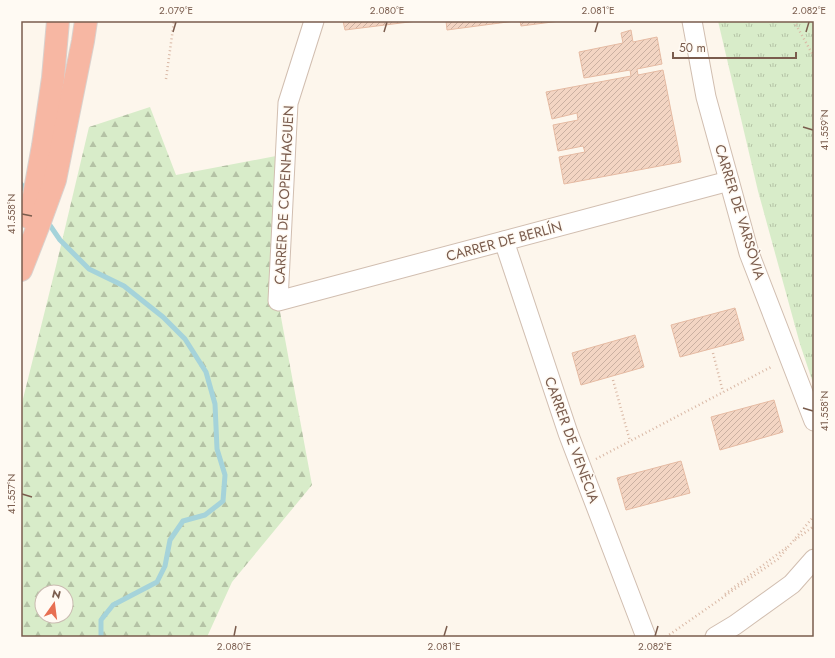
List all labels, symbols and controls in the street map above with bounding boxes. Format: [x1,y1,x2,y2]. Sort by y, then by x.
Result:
text: 2.079°E [159,3,193,18]
text: 2.080°E [370,3,404,18]
text: 2.081°E [582,3,614,18]
text: 2.082°E [792,3,826,18]
scale bar [673,34,796,60]
text: 50 m [679,39,706,57]
street label: CARRER DE COPENHAGUEN [269,105,299,285]
text: 41.559°N [817,110,832,150]
street label: CARRER DE VARSÒVIA [710,142,770,283]
text: 41.558°N [4,194,19,234]
street label: CARRER DE BERLÍN [444,216,564,266]
street label: CARRER DE VENÈCIA [540,374,604,507]
text: 41.558°N [817,391,832,431]
text: 41.557°N [4,474,19,514]
north arrow [34,584,74,624]
text: N [50,585,63,603]
text: 2.080°E [217,639,251,654]
text: 2.081°E [428,639,460,654]
text: 2.082°E [638,639,672,654]

